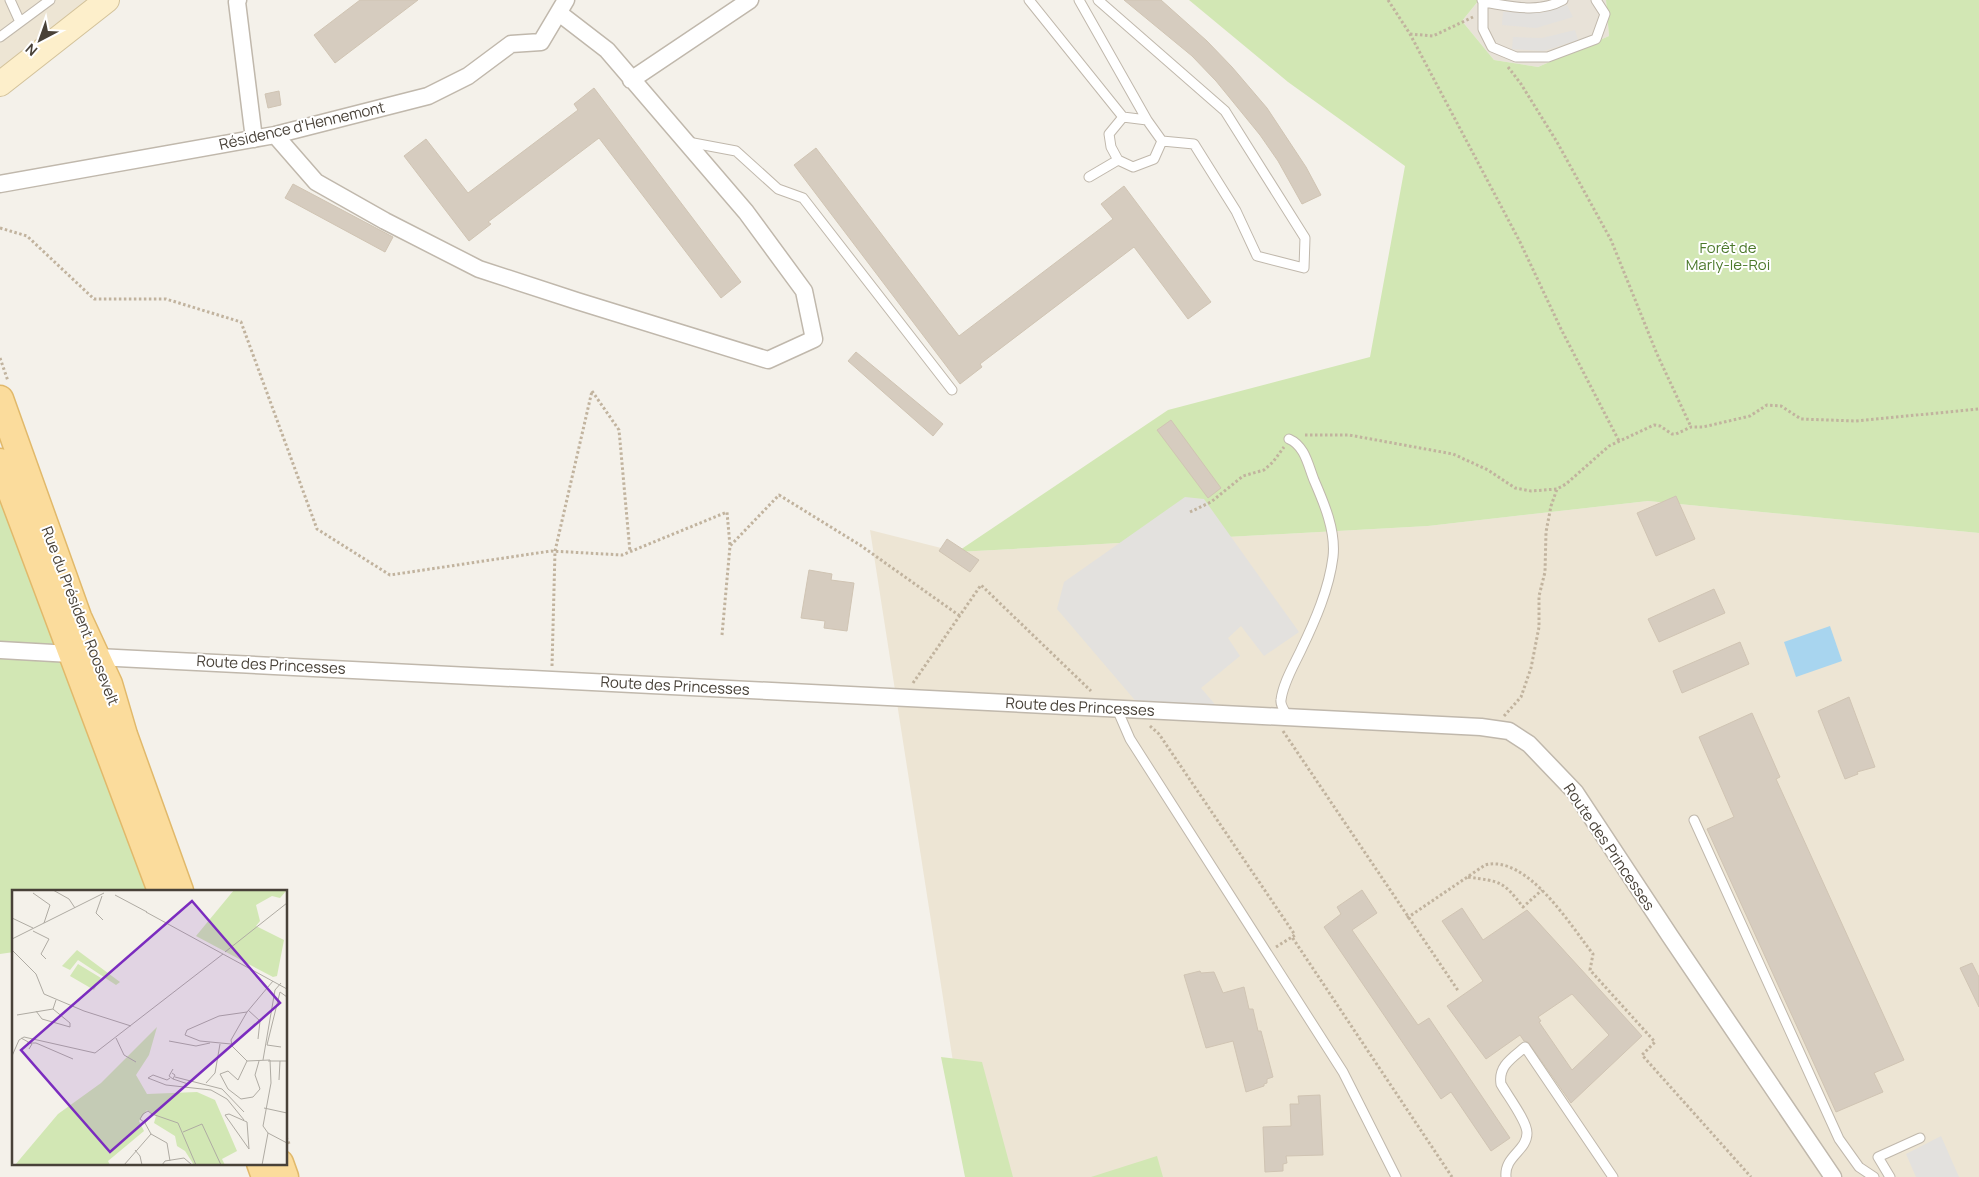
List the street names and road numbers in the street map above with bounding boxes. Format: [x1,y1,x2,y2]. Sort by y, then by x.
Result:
street label: Résidence d'Hennemont [217,96,387,155]
street label: Rue du Président Roosevelt [37,523,124,708]
street label: Route des Princesses [196,650,346,679]
street label: Route des Princesses [600,671,750,700]
street label: Route des Princesses [1005,692,1155,721]
street label: Route des Princesses [1559,779,1660,915]

